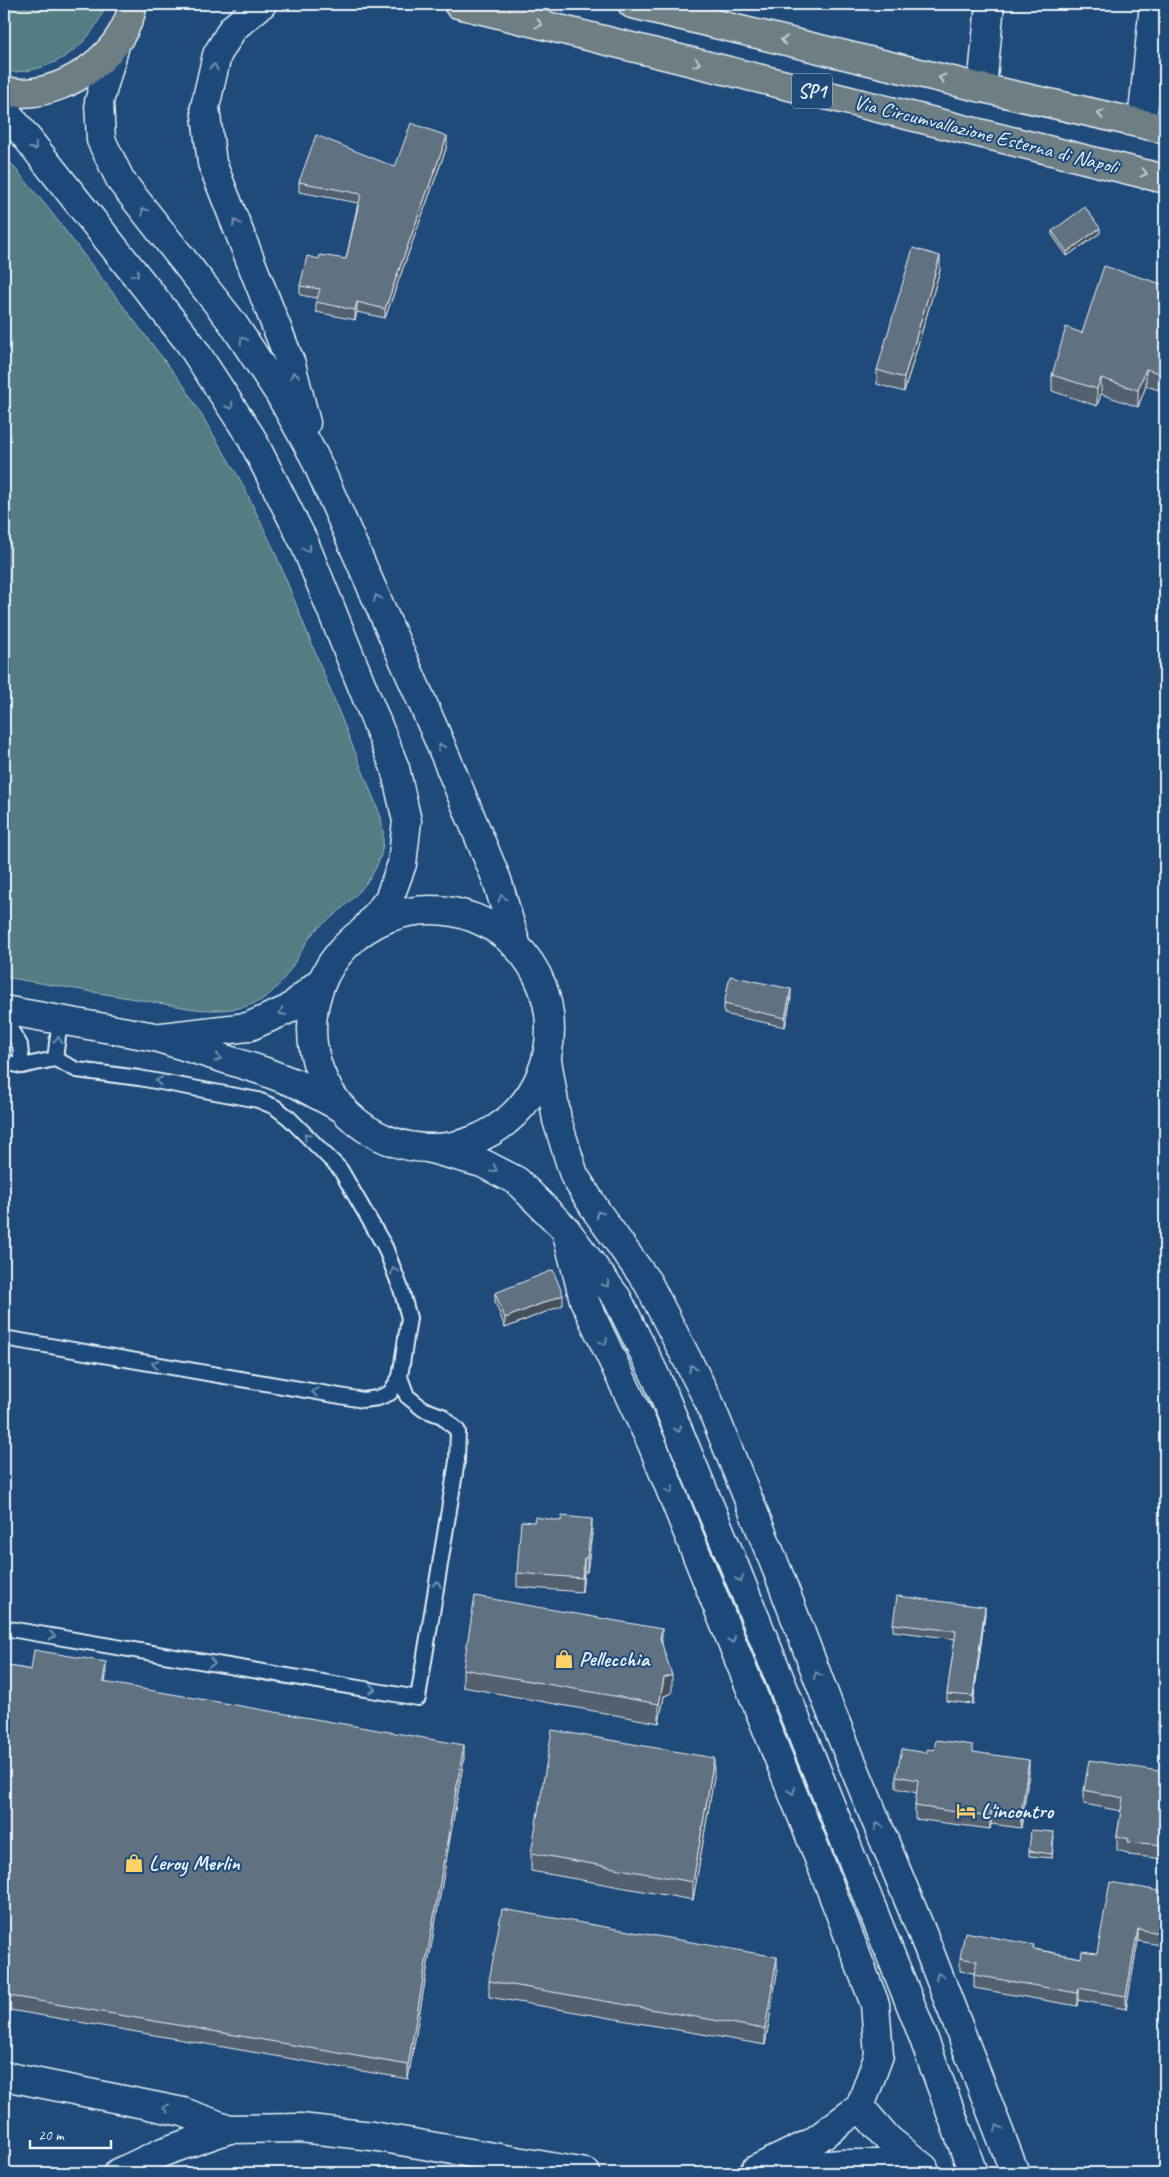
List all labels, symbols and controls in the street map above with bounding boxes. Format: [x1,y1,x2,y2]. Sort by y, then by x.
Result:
one-way arrow [535,18,544,29]
one-way arrow [780,35,789,46]
one-way arrow [693,57,702,68]
one-way arrow [208,62,219,71]
one-way arrow [938,73,947,84]
road number: SP1 [792,74,832,108]
street label: Via Circumvallazione Esterna di Napoli [851,89,1124,180]
one-way arrow [1096,109,1105,120]
one-way arrow [29,141,37,150]
one-way arrow [1139,167,1148,178]
one-way arrow [142,208,150,217]
one-way arrow [232,219,242,228]
one-way arrow [130,268,138,277]
one-way arrow [240,336,250,345]
one-way arrow [289,370,300,379]
one-way arrow [224,401,234,410]
one-way arrow [301,544,311,553]
one-way arrow [373,594,384,603]
one-way arrow [437,743,448,752]
one-way arrow [497,894,507,902]
one-way arrow [278,1005,287,1016]
one-way arrow [52,1035,63,1043]
one-way arrow [214,1052,222,1062]
one-way arrow [155,1077,163,1087]
one-way arrow [304,1133,313,1142]
one-way arrow [488,1163,497,1173]
one-way arrow [596,1210,605,1220]
one-way arrow [390,1267,400,1276]
one-way arrow [600,1278,608,1287]
one-way arrow [598,1337,608,1346]
one-way arrow [151,1360,159,1370]
one-way arrow [688,1364,698,1373]
one-way arrow [311,1387,319,1397]
one-way arrow [672,1424,682,1433]
one-way arrow [664,1485,675,1494]
one-way arrow [733,1574,744,1583]
one-way arrow [431,1580,442,1588]
one-way arrow [47,1630,56,1640]
one-way arrow [726,1636,736,1644]
place label: Pellecchia [579,1646,651,1672]
shop icon: Pellecchia [553,1648,575,1670]
one-way arrow [208,1657,217,1667]
one-way arrow [813,1671,823,1680]
one-way arrow [368,1684,377,1694]
one-way arrow [786,1786,796,1795]
place label: L'incontro [981,1798,1054,1824]
hotel icon: L'incontro [955,1800,977,1822]
one-way arrow [873,1822,884,1831]
place label: Leroy Merlin [149,1850,240,1877]
shop icon: Leroy Merlin [123,1852,145,1874]
one-way arrow [935,1972,945,1981]
one-way arrow [162,2104,171,2114]
scale bar [30,2117,111,2149]
one-way arrow [993,2124,1004,2133]
text: 20 m [38,2126,65,2145]

